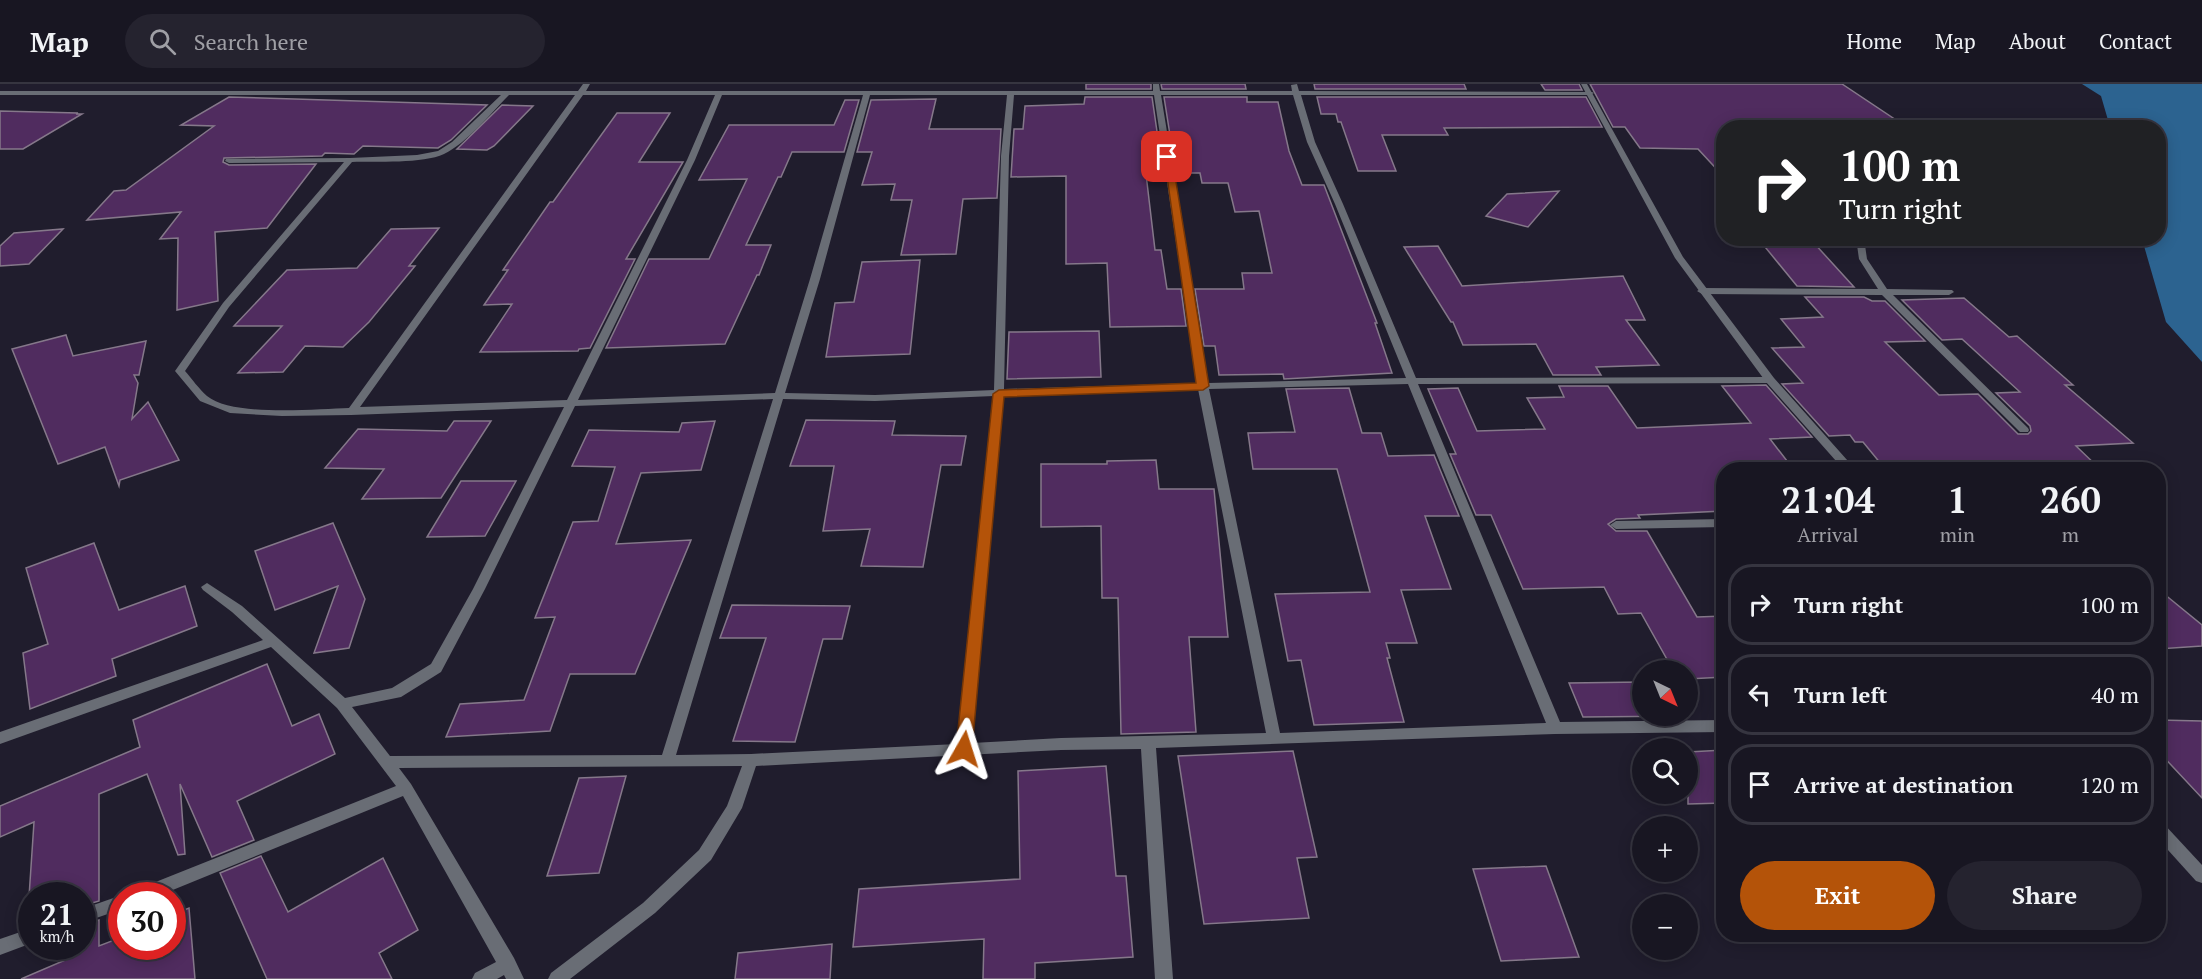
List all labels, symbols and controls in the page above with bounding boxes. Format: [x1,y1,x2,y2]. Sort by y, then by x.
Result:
search box [125,14,545,68]
text: Map [30,23,89,60]
icon: search [146,25,179,58]
text: Search here [194,27,308,56]
text: Home [1846,27,1902,55]
text: Map [1935,27,1976,55]
text: About [2009,27,2066,55]
text: Contact [2099,27,2172,55]
pin [1141,131,1192,182]
text: 100 m [1839,137,1960,193]
icon: arrive [1150,140,1183,173]
icon: right [1740,144,1818,222]
text: Turn right [1839,191,1962,227]
text: 21:04 [1781,476,1875,523]
text: 1 [1947,476,1968,523]
text: 260 [2040,476,2101,523]
text: Arrival [1797,521,1859,548]
text: min [1940,521,1975,548]
text: m [2062,521,2079,548]
icon: right [1743,588,1776,621]
text: Turn right [1794,590,1903,619]
text: 100 m [2079,590,2139,619]
north arrow [1632,660,1698,726]
map controls [1632,660,1698,960]
icon: left [1743,678,1776,711]
text: Turn left [1794,680,1887,709]
text: 40 m [2091,680,2139,709]
position arrow [932,717,996,781]
button: search [1632,738,1698,804]
icon: arrive [1743,768,1776,801]
text: Arrive at destination [1794,770,2013,799]
text: 120 m [2079,770,2139,799]
button: + [1632,816,1698,882]
button: Exit [1740,861,1935,930]
button: Share [1947,861,2142,930]
speed limit sign: 30 [108,882,186,960]
text: 21 [40,894,74,934]
button: − [1632,894,1698,960]
text: km/h [40,926,74,946]

